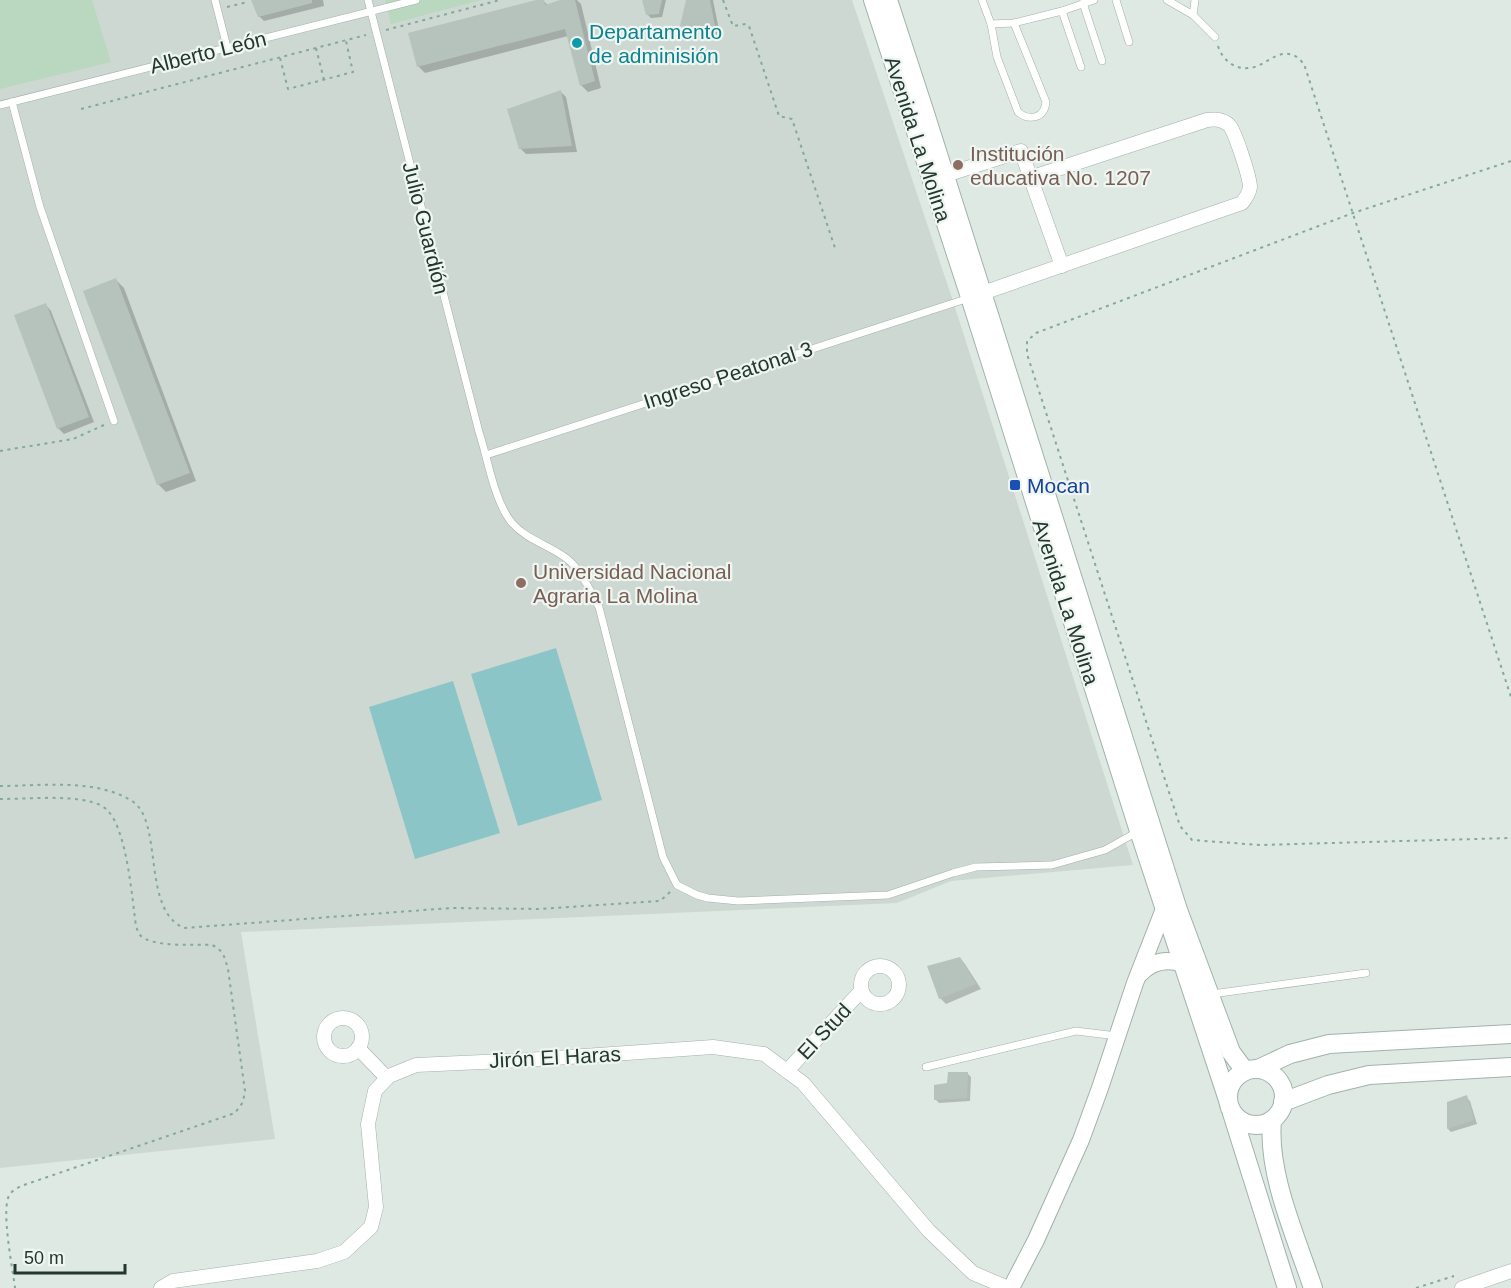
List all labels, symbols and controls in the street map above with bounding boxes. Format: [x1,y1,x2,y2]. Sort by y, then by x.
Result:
place label: Departamento de adminisión [589,20,722,67]
street label: Alberto León [147,26,269,78]
marker: Departamento de adminisión [570,36,584,50]
street label: Avenida La Molina [880,53,956,225]
place label: Institución educativa No. 1207 [970,142,1151,189]
marker: Institución educativa No. 1207 [951,158,965,172]
street label: Julio Guardión [398,160,454,296]
street label: Ingreso Peatonal 3 [641,337,815,413]
place label: Mocan [1027,474,1090,497]
marker: Mocan [1008,478,1022,492]
street label: Avenida La Molina [1028,516,1104,688]
place label: Universidad Nacional Agraria La Molina [533,560,731,607]
marker: Universidad Nacional Agraria La Molina [514,576,528,590]
street label: El Stud [792,998,856,1064]
street label: Jirón El Haras [489,1042,621,1072]
scale bar [15,1237,124,1275]
text: 50 m [24,1248,64,1268]

